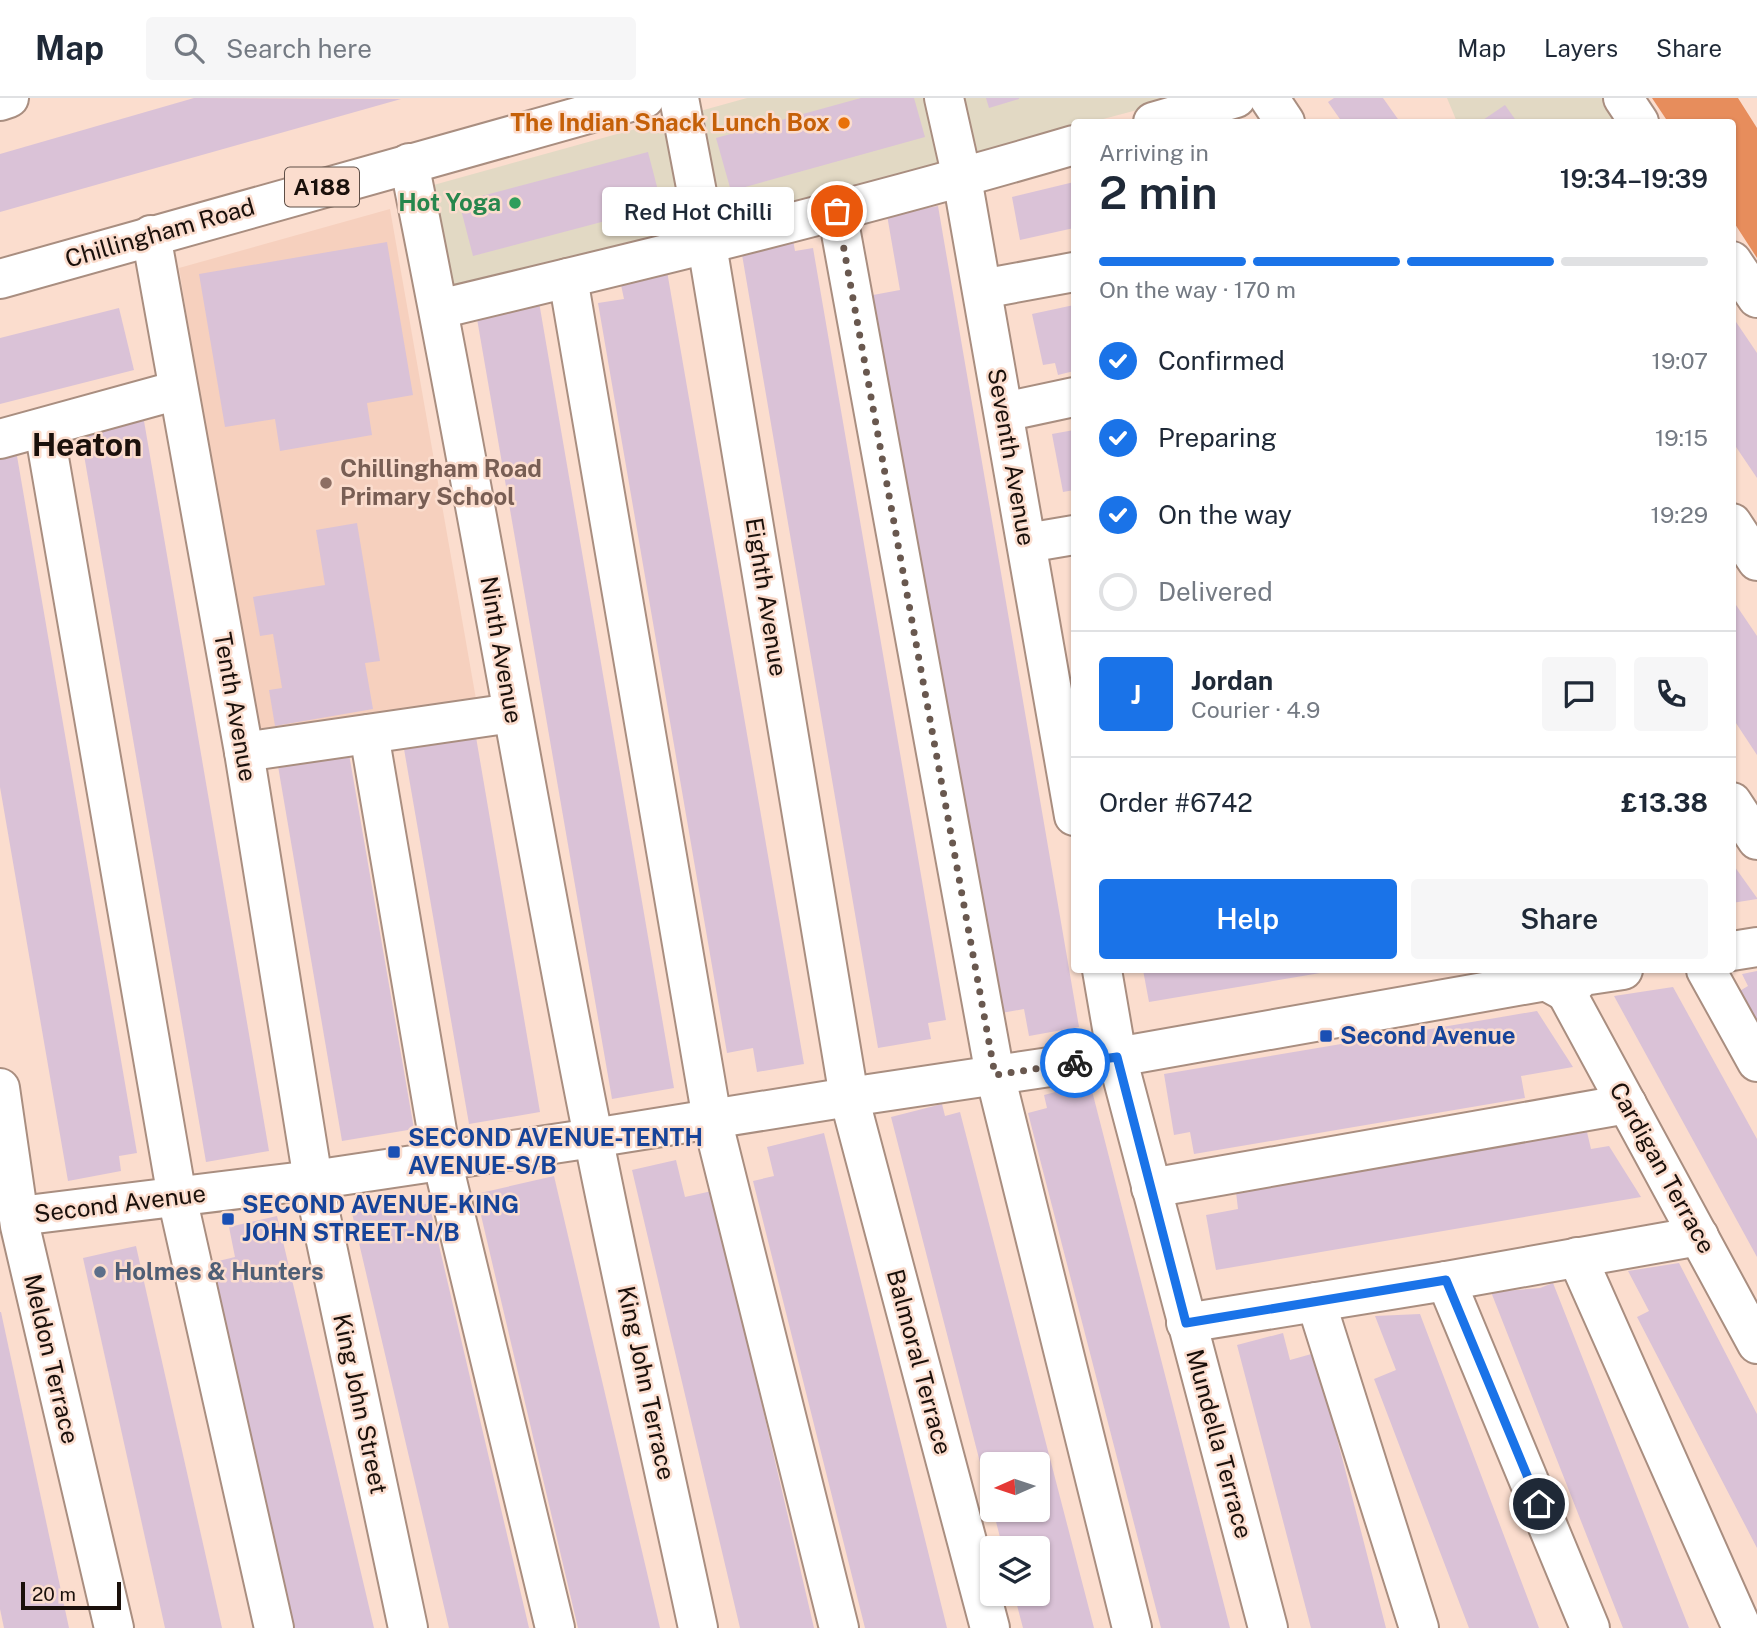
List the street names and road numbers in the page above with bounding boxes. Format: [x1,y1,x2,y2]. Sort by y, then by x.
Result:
road number: A188 [285,167,359,206]
street label: Chillingham Road [62,192,258,272]
street label: Seventh Avenue [983,366,1041,548]
street label: Eighth Avenue [741,516,793,678]
street label: Ninth Avenue [475,574,529,726]
street label: Tenth Avenue [209,630,263,784]
street label: Cardigan Terrace [1604,1077,1721,1258]
street label: Second Avenue [32,1179,207,1227]
street label: Balmoral Terrace [882,1266,958,1457]
street label: Meldon Terrace [19,1271,85,1446]
street label: King John Terrace [613,1283,681,1482]
street label: King John Street [328,1311,394,1497]
street label: Mundella Terrace [1181,1346,1259,1541]

